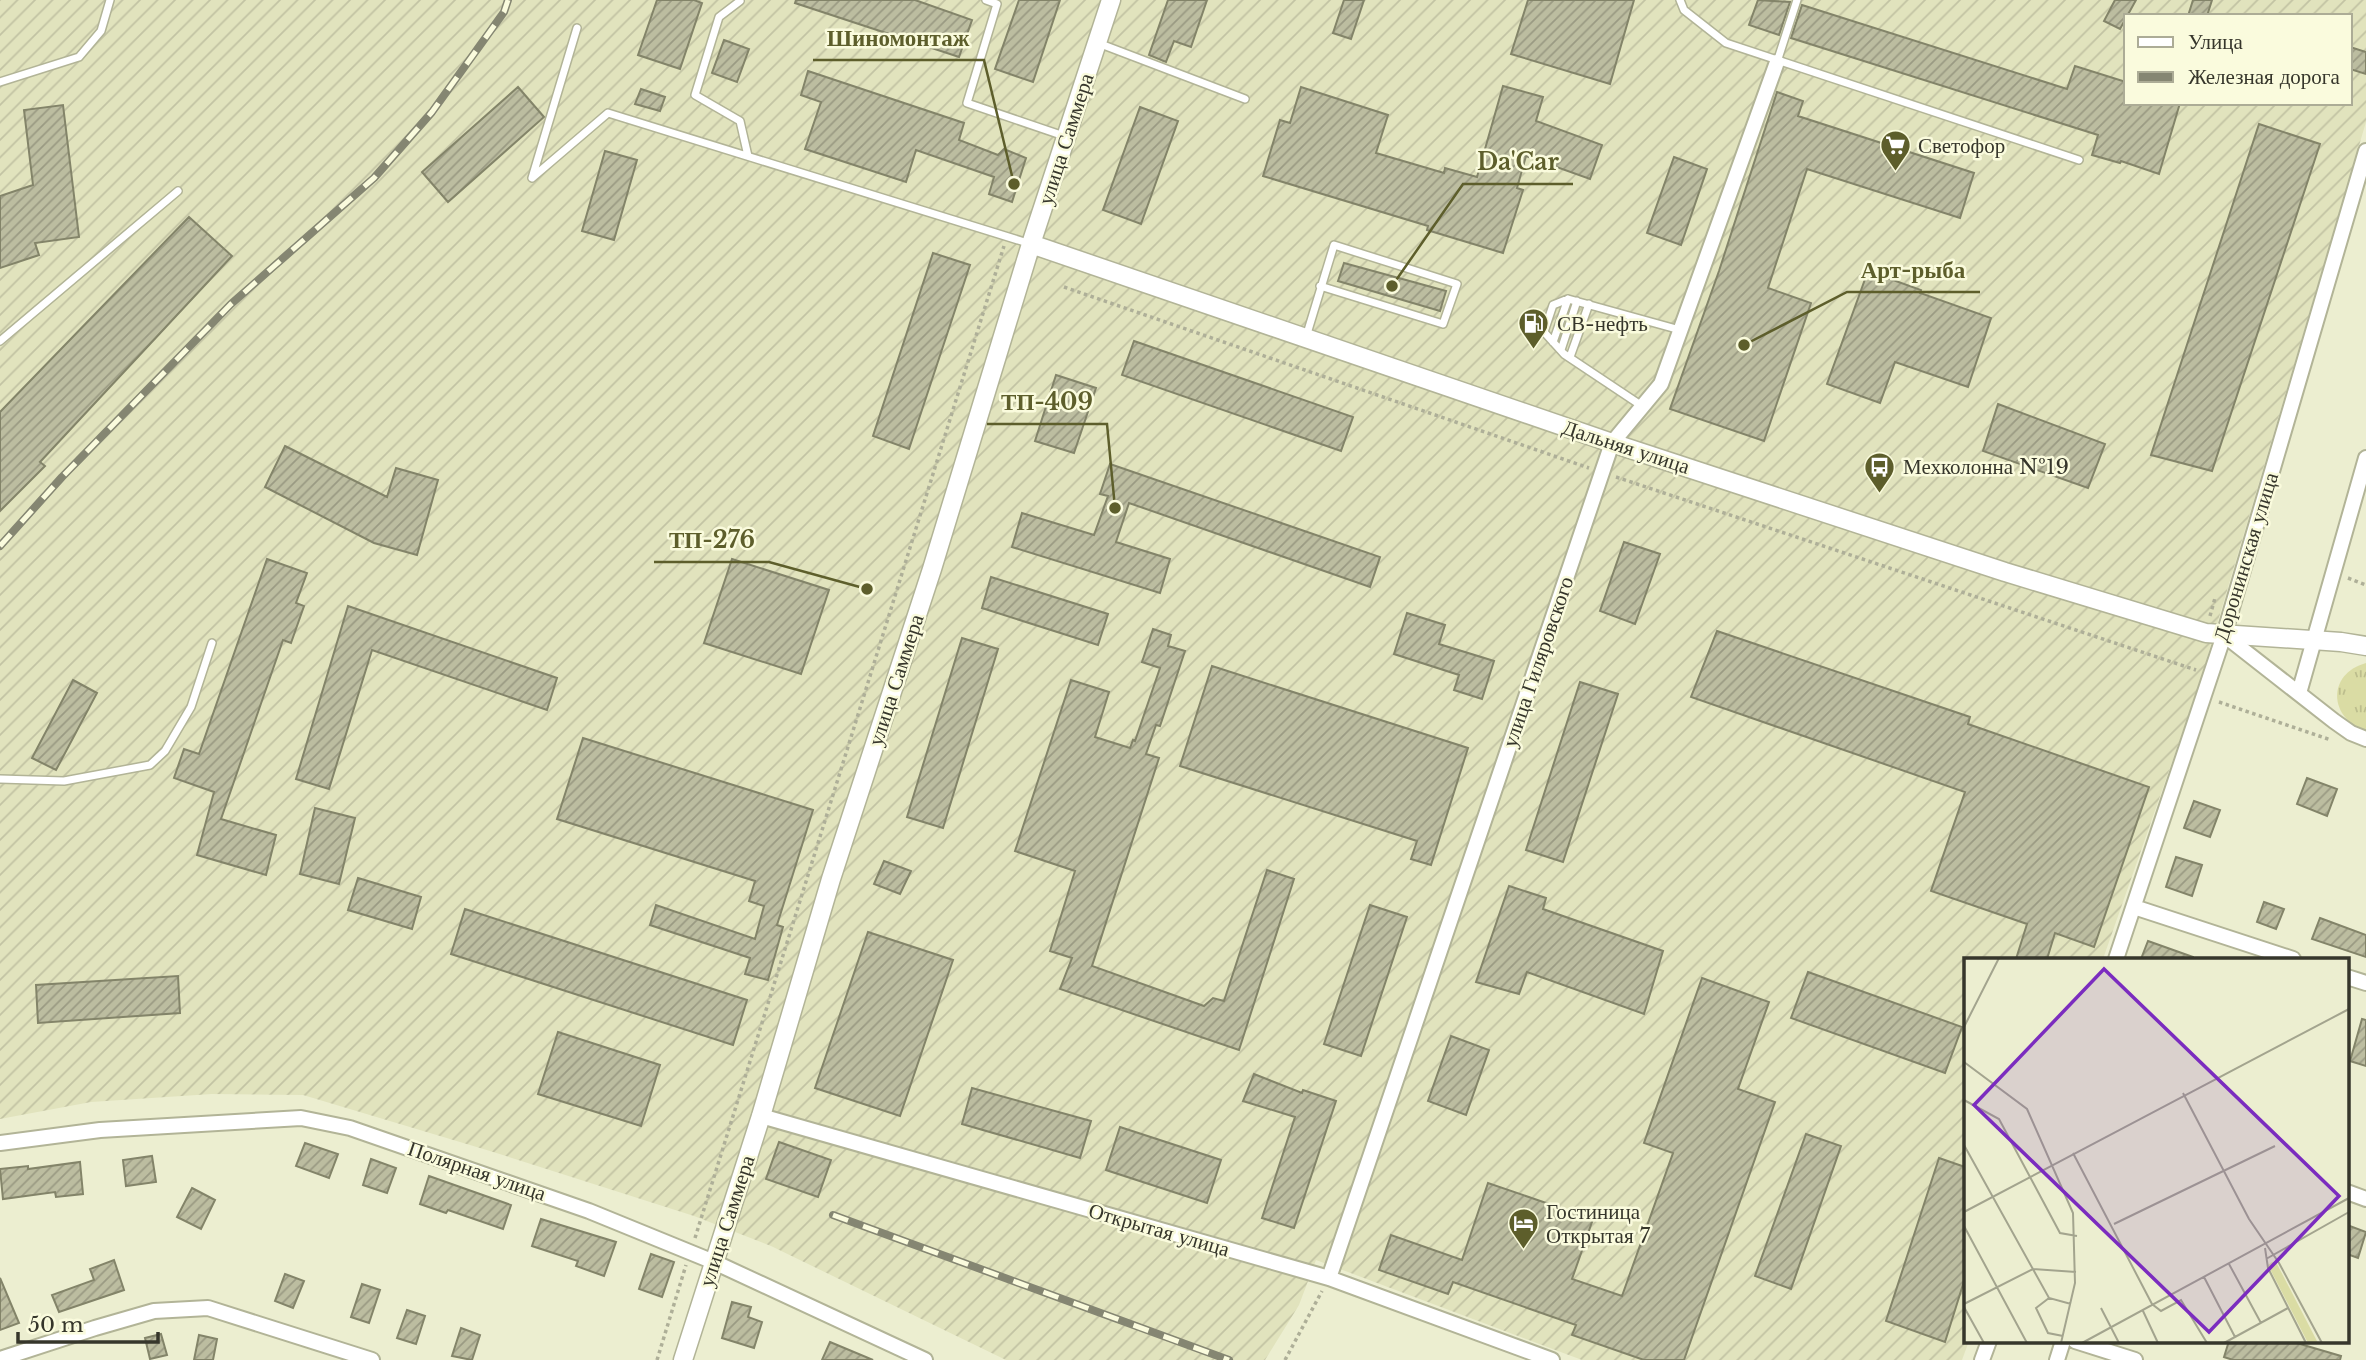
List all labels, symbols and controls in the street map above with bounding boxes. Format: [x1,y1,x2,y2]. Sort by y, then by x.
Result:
legend [2124,14,2352,105]
callout: Шиномонтаж [813,16,984,60]
text: Шиномонтаж [827,24,970,52]
text: Улица [2188,29,2243,55]
text: Железная дорога [2188,64,2340,90]
street label: улица Саммера [1032,69,1100,208]
supermarket icon: Светофор [1878,129,1912,173]
place label: Светофор [1918,133,2005,159]
callout: Da'Car [1463,140,1573,184]
text: Da'Car [1477,148,1560,176]
callout: Арт-рыба [1847,248,1980,292]
text: Арт-рыба [1861,256,1966,284]
fuel station icon: СВ-нефть [1517,307,1551,351]
place label: СВ-нефть [1557,311,1648,337]
callout: ТП-409 [987,380,1107,424]
text: ТП-409 [1001,388,1093,416]
street label: Дальняя улица [1559,414,1694,480]
bus stop icon: Мехколонна №19 [1863,450,1897,494]
place label: Мехколонна №19 [1903,454,2069,480]
street label: Доронинская улица [2208,469,2284,645]
callout: ТП-276 [654,518,769,562]
text: ТП-276 [669,526,755,554]
street label: улица Гиляровского [1497,573,1579,751]
street label: улица Саммера [862,610,930,749]
inset map [1964,958,2348,1342]
street label: Полярная улица [405,1135,550,1207]
street label: улица Саммера [693,1151,761,1290]
street label: Открытая улица [1086,1197,1233,1263]
place label: Гостиница Открытая 7 [1546,1199,1651,1249]
hotel icon: Гостиница Открытая 7 [1506,1207,1540,1251]
scale bar [18,1300,158,1344]
text: 50 m [28,1312,84,1338]

